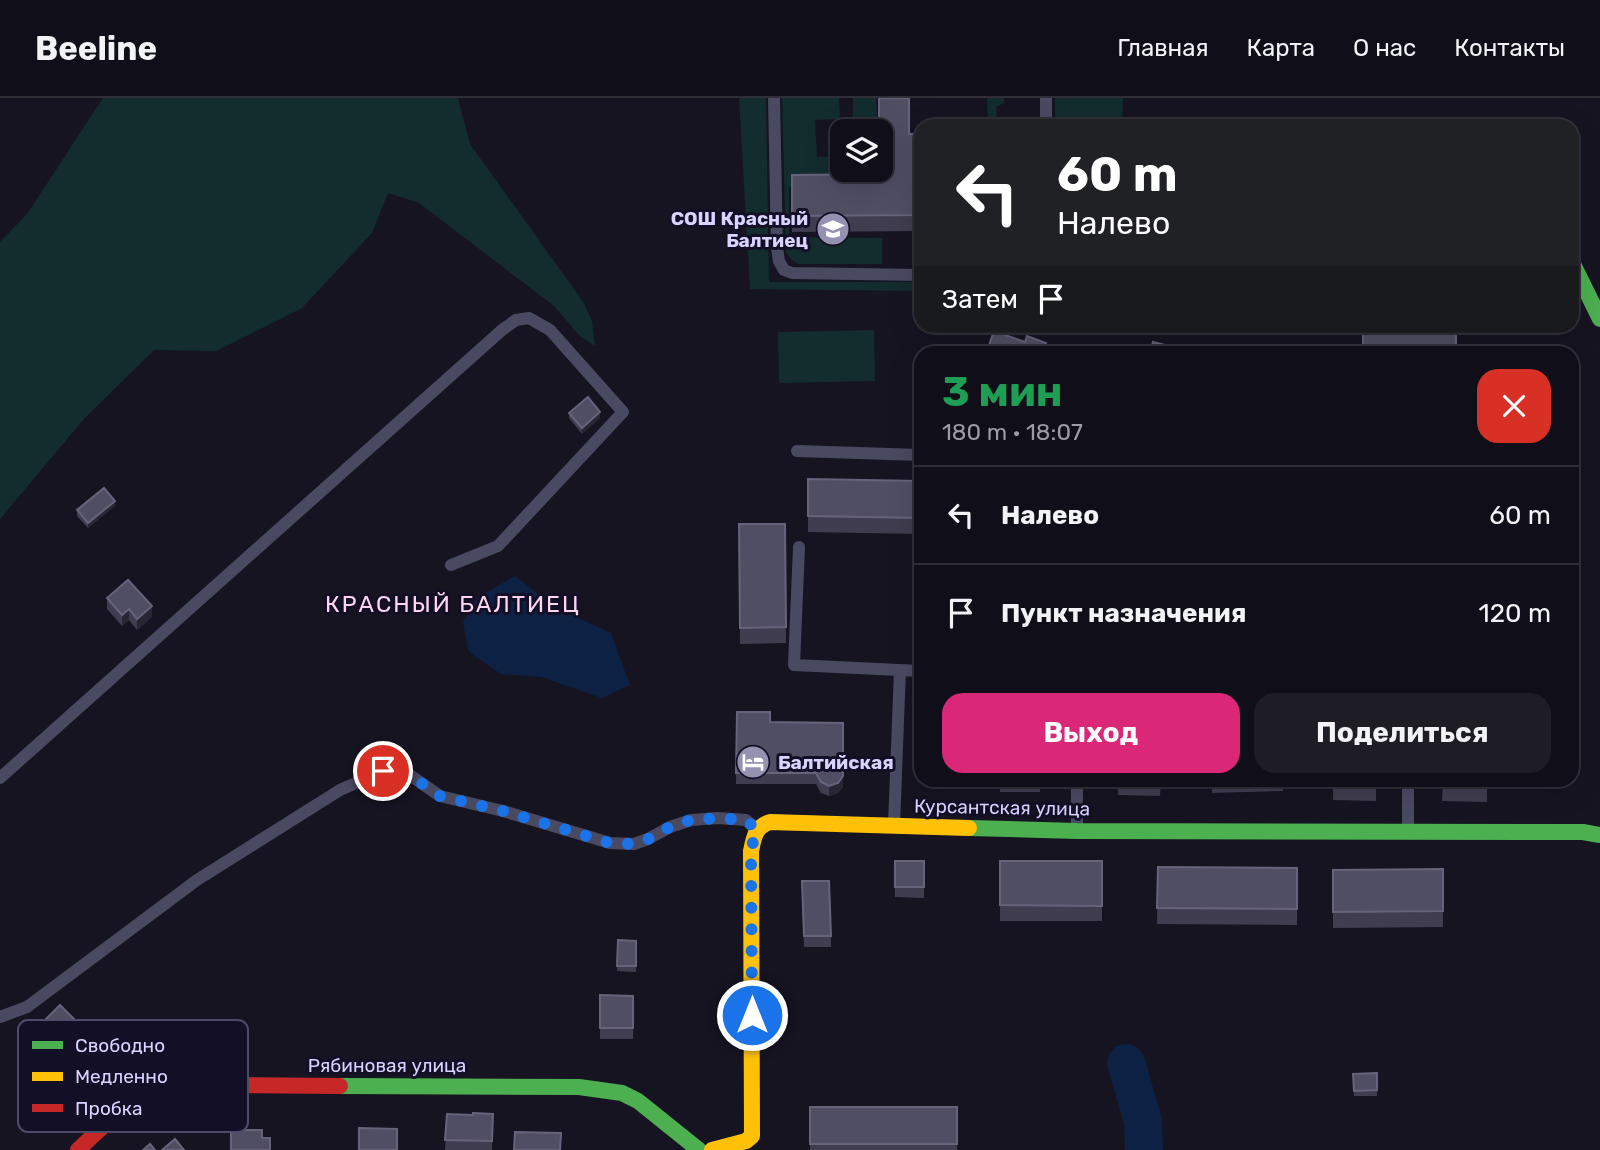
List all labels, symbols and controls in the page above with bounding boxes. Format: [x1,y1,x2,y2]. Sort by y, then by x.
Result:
text: Beeline [35,29,157,68]
text: Главная [1117,34,1209,62]
text: Карта [1247,34,1315,62]
text: О нас [1353,34,1416,62]
text: Контакты [1454,34,1565,62]
map controls [830,119,893,182]
button: layers [830,119,893,182]
text: 60 m [1057,145,1178,203]
icon: left [942,147,1033,238]
text: Налево [1057,204,1170,242]
place label: СОШ Красный Балтиец [671,207,809,252]
school or university icon: СОШ Красный Балтиец [814,210,852,248]
icon: arrive [1032,280,1070,318]
text: Затем [942,284,1018,315]
text: 3 мин [942,367,1063,417]
button: close [1477,369,1551,443]
text: 180 m · 18:07 [942,418,1083,446]
icon: left [942,496,980,534]
text: Налево [1001,500,1099,531]
text: 60 m [1489,500,1551,531]
district label: КРАСНЫЙ БАЛТИЕЦ [325,590,581,618]
icon: arrive [942,594,980,632]
text: Пункт назначения [1001,598,1246,629]
text: 120 m [1479,598,1551,629]
button: Выход [942,693,1240,773]
button: Поделиться [1254,693,1551,773]
pin [353,741,413,801]
hotel icon: Балтийская [734,743,772,781]
place label: Балтийская [778,751,894,774]
icon: arrive [364,752,402,790]
street label: Курсантская улица [914,794,1090,821]
position arrow [715,978,789,1052]
legend [18,1020,248,1132]
text: Свободно [75,1034,165,1057]
street label: Рябиновая улица [308,1054,466,1077]
text: Медленно [75,1065,168,1088]
text: Пробка [75,1097,143,1120]

